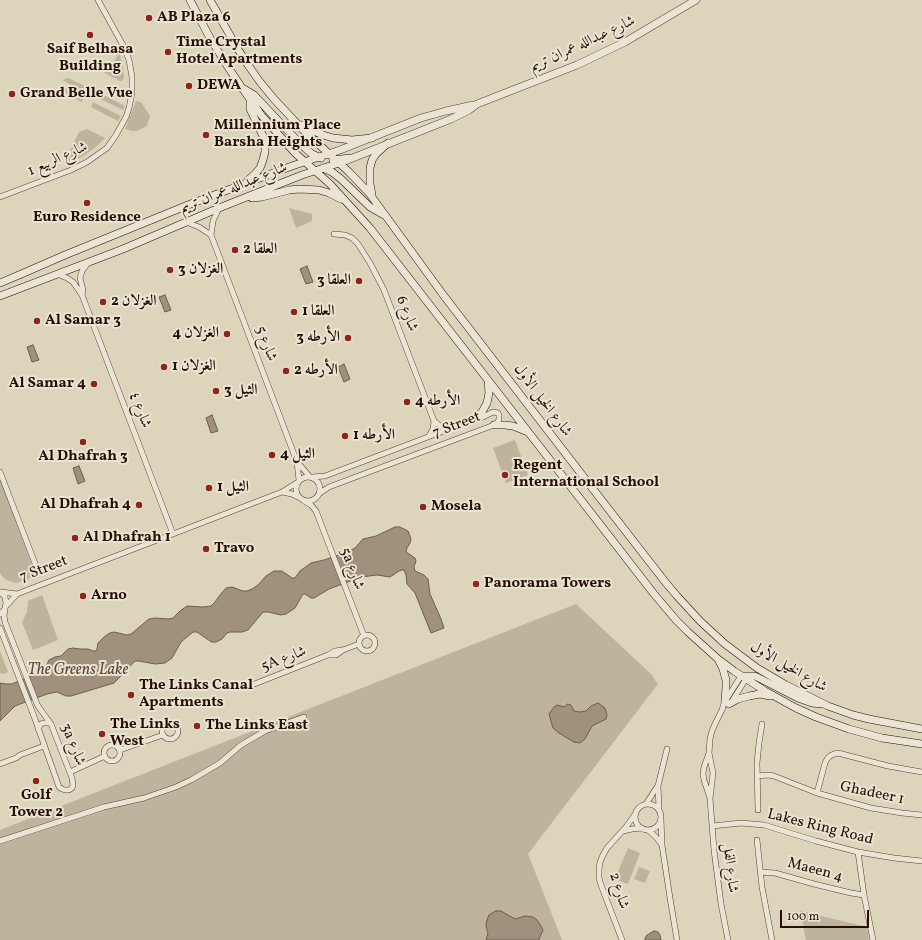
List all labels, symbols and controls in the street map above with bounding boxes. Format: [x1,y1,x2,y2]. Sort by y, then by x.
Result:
place label: AB Plaza 6 [157,9,231,27]
marker: AB Plaza 6 [144,13,154,23]
street label: شارع عبدالله عمران تريم [528,13,638,77]
marker: Saif Belhasa Building [85,30,95,40]
place label: Time Crystal Hotel Apartments [176,34,302,69]
place label: Saif Belhasa Building [47,41,133,76]
marker: Time Crystal Hotel Apartments [163,47,173,57]
place label: DEWA [197,77,241,95]
marker: DEWA [184,81,194,91]
place label: Grand Belle Vue [20,85,133,103]
marker: Grand Belle Vue [7,89,17,99]
place label: Millennium Place Barsha Heights [214,117,341,152]
marker: Millennium Place Barsha Heights [201,130,211,140]
street label: شارع الربيع 1 [25,139,91,181]
street label: شارع عبدالله عمران تريم [178,159,290,219]
marker: Euro Residence [82,198,92,208]
place label: Euro Residence [33,209,141,227]
place label: العلقا 2 [243,241,277,259]
marker: العلقا 2 [230,245,240,255]
place label: الغزلان 3 [178,261,223,279]
marker: الغزلان 3 [165,265,175,275]
place label: العلقا 3 [317,272,351,290]
marker: العلقا 3 [354,276,364,286]
place label: الغزلان 2 [111,293,157,311]
street label: شارع 6 [391,294,421,334]
marker: الغزلان 2 [98,297,108,307]
place label: العلقا 1 [302,303,334,321]
marker: العلقا 1 [289,307,299,317]
place label: Al Samar 3 [45,312,121,330]
marker: Al Samar 3 [32,316,42,326]
street label: شارع 5 [250,324,280,364]
place label: الغزلان 4 [172,325,219,343]
marker: الغزلان 4 [222,329,232,339]
place label: الأرطه 3 [296,329,340,347]
marker: الأرطه 3 [343,333,353,343]
place label: الغزلان 1 [172,358,216,376]
street label: شارع الخيل الأول [509,361,575,441]
marker: الغزلان 1 [159,362,169,372]
place label: الأرطه 2 [294,362,338,380]
marker: الأرطه 2 [281,366,291,376]
place label: Al Samar 4 [9,375,86,393]
marker: Al Samar 4 [89,379,99,389]
place label: الثيل 3 [224,382,258,400]
marker: الثيل 3 [211,386,221,396]
street label: شارع ٤ [124,389,154,431]
place label: الأرطه 4 [415,393,460,411]
marker: الأرطه 4 [402,397,412,407]
street label: 7 Street [431,409,483,443]
place label: الأرطه 1 [353,427,395,445]
marker: الأرطه 1 [340,431,350,441]
marker: Al Dhafrah 3 [78,437,88,447]
place label: الثيل 4 [280,446,315,464]
place label: Al Dhafrah 3 [38,448,128,466]
marker: الثيل 4 [267,450,277,460]
place label: Regent International School [513,457,659,492]
marker: Regent International School [500,470,510,480]
place label: الثيل 1 [217,479,249,497]
marker: الثيل 1 [204,483,214,493]
place label: Al Dhafrah 4 [40,496,131,514]
place label: Mosela [431,498,482,516]
marker: Al Dhafrah 4 [134,500,144,510]
marker: Mosela [418,502,428,512]
place label: Al Dhafrah 1 [83,529,171,547]
marker: Al Dhafrah 1 [70,533,80,543]
place label: Travo [214,540,254,558]
marker: Travo [201,544,211,554]
street label: 5a شارع [335,545,367,593]
street label: 7 Street [18,553,70,587]
place label: Panorama Towers [484,575,611,593]
marker: Panorama Towers [471,579,481,589]
place label: Arno [91,587,127,605]
marker: Arno [78,591,88,601]
street label: شارع الخيل الأول [746,639,830,697]
street label: 5A شارع [259,643,309,677]
water label: The Greens Lake [28,661,128,681]
place label: The Links Canal Apartments [139,677,253,712]
marker: The Links Canal Apartments [126,690,136,700]
place label: The Links West [110,716,180,751]
place label: The Links East [205,717,308,735]
street label: 3a شارع [55,721,89,769]
marker: The Links East [192,721,202,731]
marker: The Links West [97,729,107,739]
marker: Golf Tower 2 [31,776,41,786]
street label: Ghadeer 1 [838,778,906,810]
place label: Golf Tower 2 [9,787,63,822]
street label: Lakes Ring Road [765,806,875,850]
street label: شارع الفل [717,842,741,894]
street label: Maeen 4 [785,855,845,887]
street label: شارع 2 [604,871,632,911]
scale bar [782,902,871,928]
text: 100 m [787,909,819,925]

